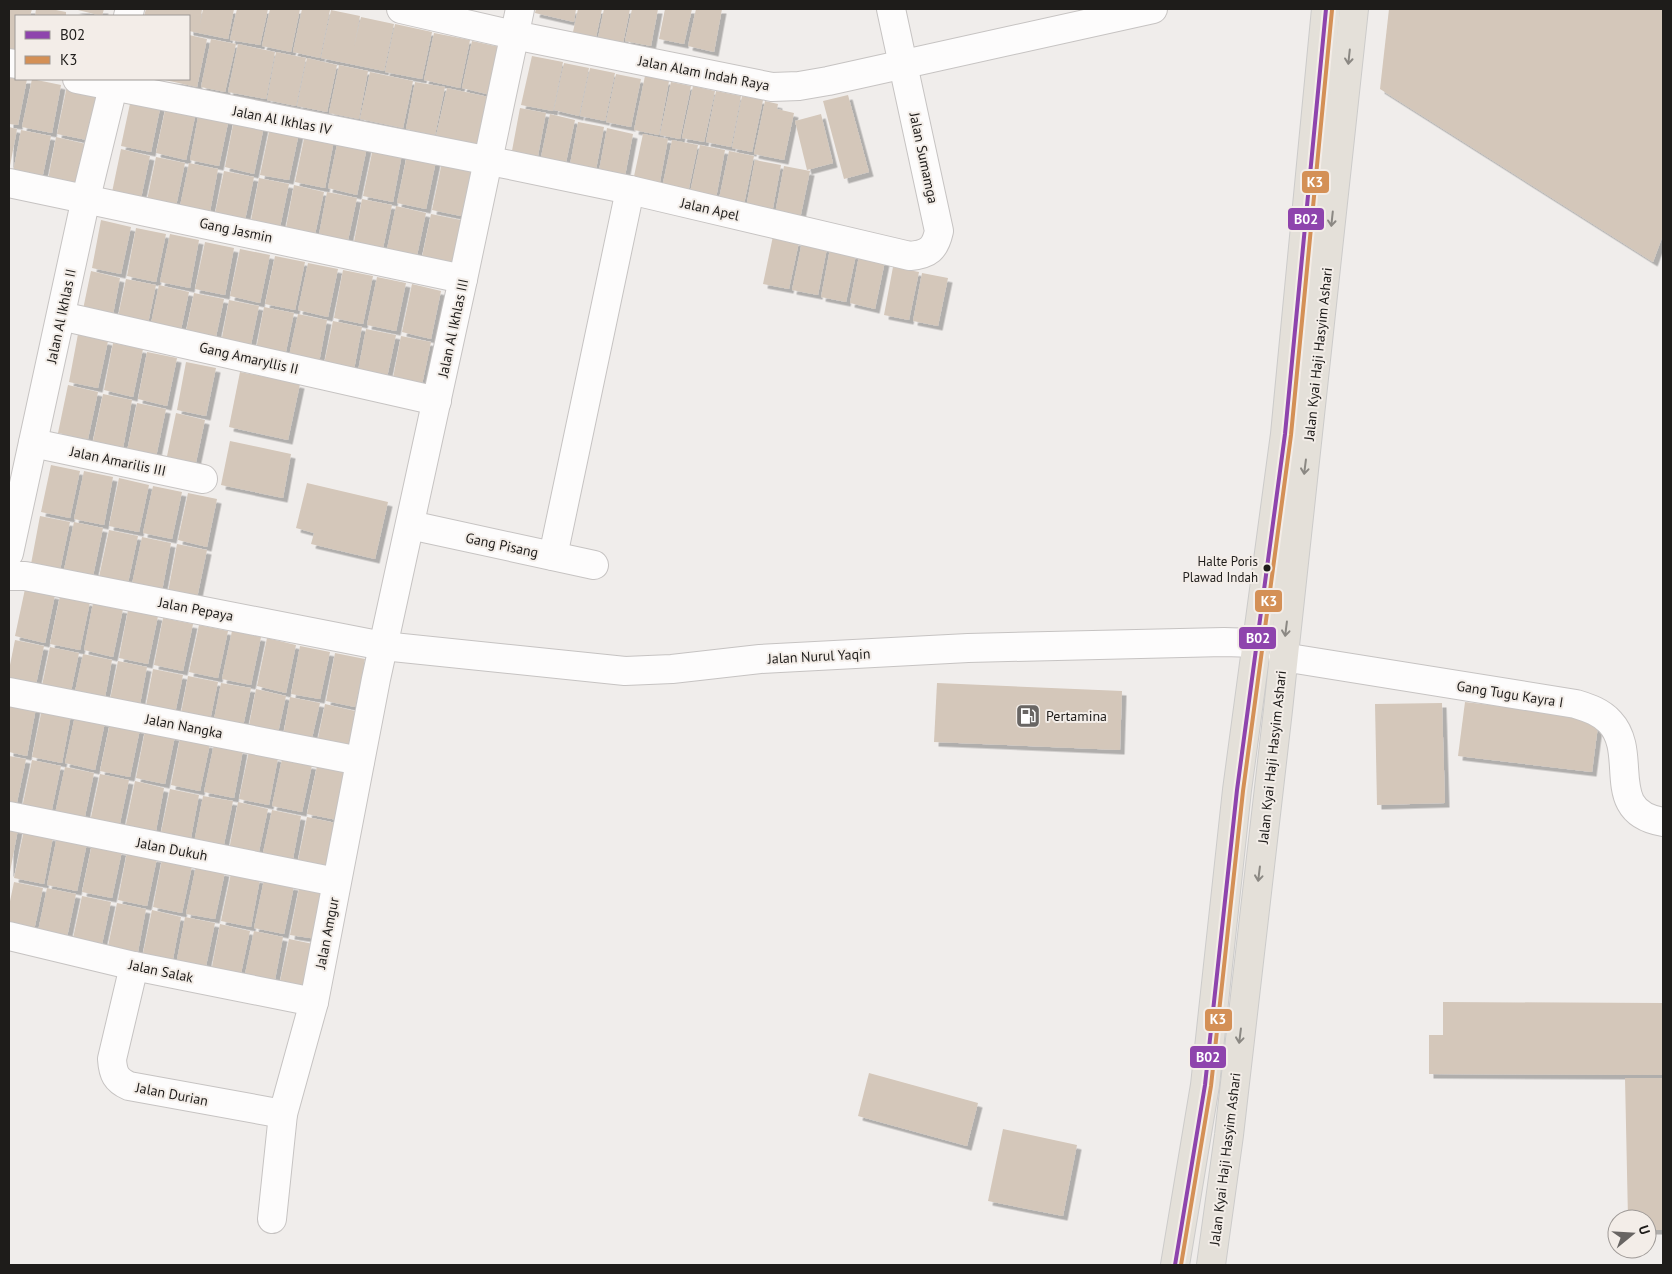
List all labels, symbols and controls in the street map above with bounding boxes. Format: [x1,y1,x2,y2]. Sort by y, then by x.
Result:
legend [15,15,190,80]
text: B02 [60,25,85,44]
one-way arrow [1344,49,1354,65]
text: K3 [60,50,77,69]
street label: Jalan Alam Indah Raya [636,51,771,95]
street label: Jalan Al Ikhlas IV [230,101,333,138]
street label: Jalan Sumamga [905,110,942,205]
line badge: K3 [1301,170,1330,194]
text: K3 [1307,173,1323,191]
street label: Jalan Apel [678,193,741,225]
line badge: B02 [1287,207,1325,231]
text: B02 [1294,210,1318,228]
one-way arrow [1327,211,1337,227]
street label: Gang Jasmin [198,213,274,247]
street label: Jalan Kyai Haji Hasyim Ashari [1300,266,1336,443]
street label: Jalan Al Ikhlas II [42,267,80,366]
street label: Jalan Al Ikhlas III [434,277,472,380]
street label: Gang Amaryllis II [198,338,300,378]
street label: Jalan Amarilis III [67,442,168,480]
one-way arrow [1300,459,1310,475]
street label: Gang Pisang [464,529,540,561]
place label: Halte Poris Plawad Indah [1183,553,1258,586]
marker: Halte Poris Plawad Indah [1262,563,1272,573]
line badge: K3 [1254,589,1283,613]
text: K3 [1261,592,1277,610]
street label: Jalan Pepaya [156,593,235,625]
one-way arrow [1281,620,1291,636]
line badge: B02 [1238,626,1277,650]
text: B02 [1246,629,1270,647]
street label: Jalan Nurul Yaqin [766,644,871,668]
street label: Jalan Kyai Haji Hasyim Ashari [1254,669,1290,846]
street label: Gang Tugu Kayra I [1455,677,1565,711]
fuel station icon: Pertamina [1015,703,1041,729]
place label: Pertamina [1046,707,1107,725]
street label: Jalan Nangka [143,709,224,742]
street label: Jalan Dukuh [134,833,209,865]
one-way arrow [1254,866,1264,882]
street label: Jalan Amgur [311,896,343,971]
street label: Jalan Salak [126,955,195,987]
line badge: K3 [1204,1008,1233,1032]
text: K3 [1210,1010,1226,1028]
one-way arrow [1235,1027,1245,1043]
line badge: B02 [1189,1045,1227,1069]
text: B02 [1196,1048,1220,1066]
street label: Jalan Kyai Haji Hasyim Ashari [1205,1071,1245,1248]
street label: Jalan Durian [133,1078,210,1110]
north arrow [1607,1209,1657,1259]
text: U [1634,1223,1654,1237]

